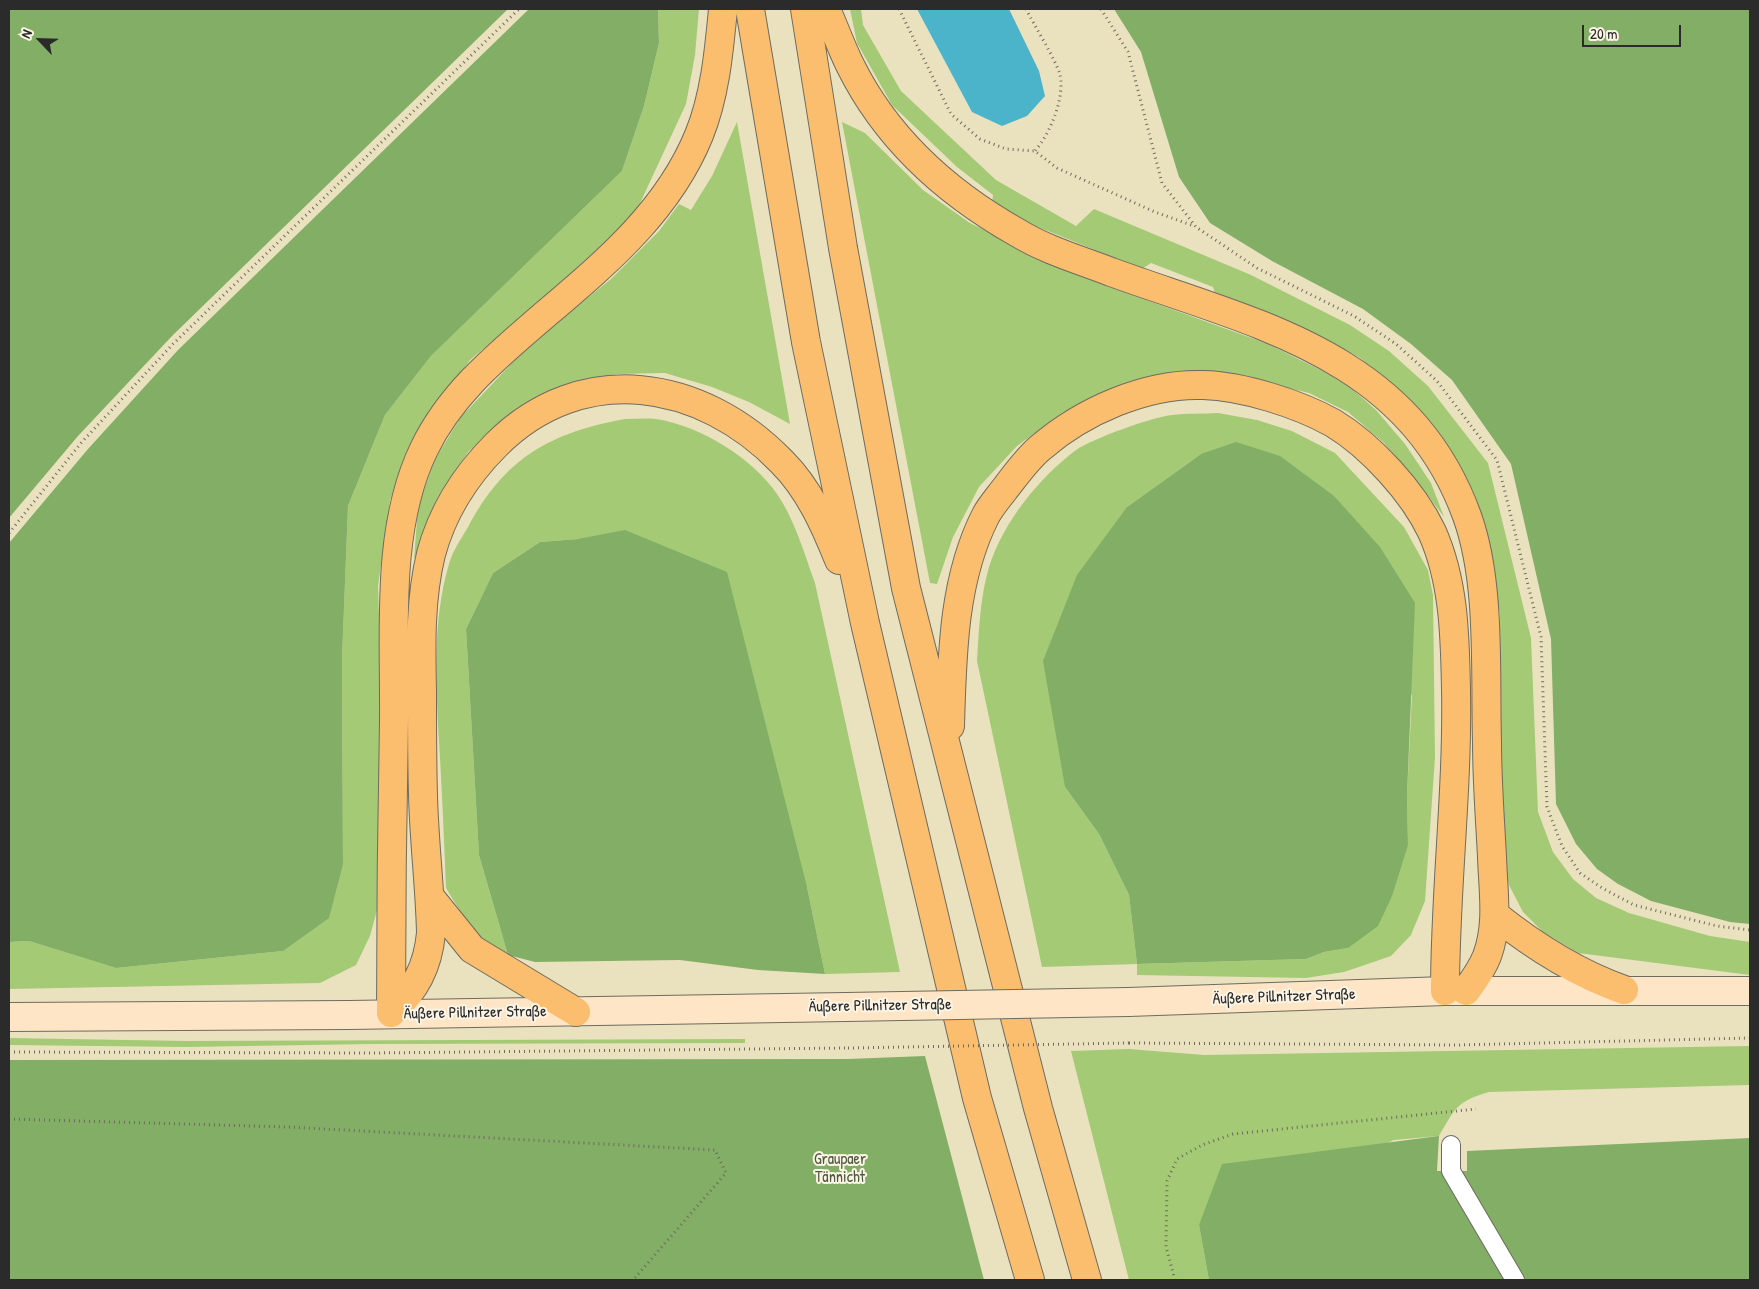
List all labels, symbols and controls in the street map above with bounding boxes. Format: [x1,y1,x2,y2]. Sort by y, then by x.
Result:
north arrow [15,15,65,65]
scale bar [1584,15,1683,47]
text: 20 m [1590,23,1617,44]
text: N [16,26,36,41]
street label: Äußere Pillnitzer Straße [1212,985,1356,1009]
street label: Äußere Pillnitzer Straße [808,995,952,1017]
street label: Äußere Pillnitzer Straße [403,1002,547,1024]
park label: Graupaer Tännicht [814,1150,866,1188]

